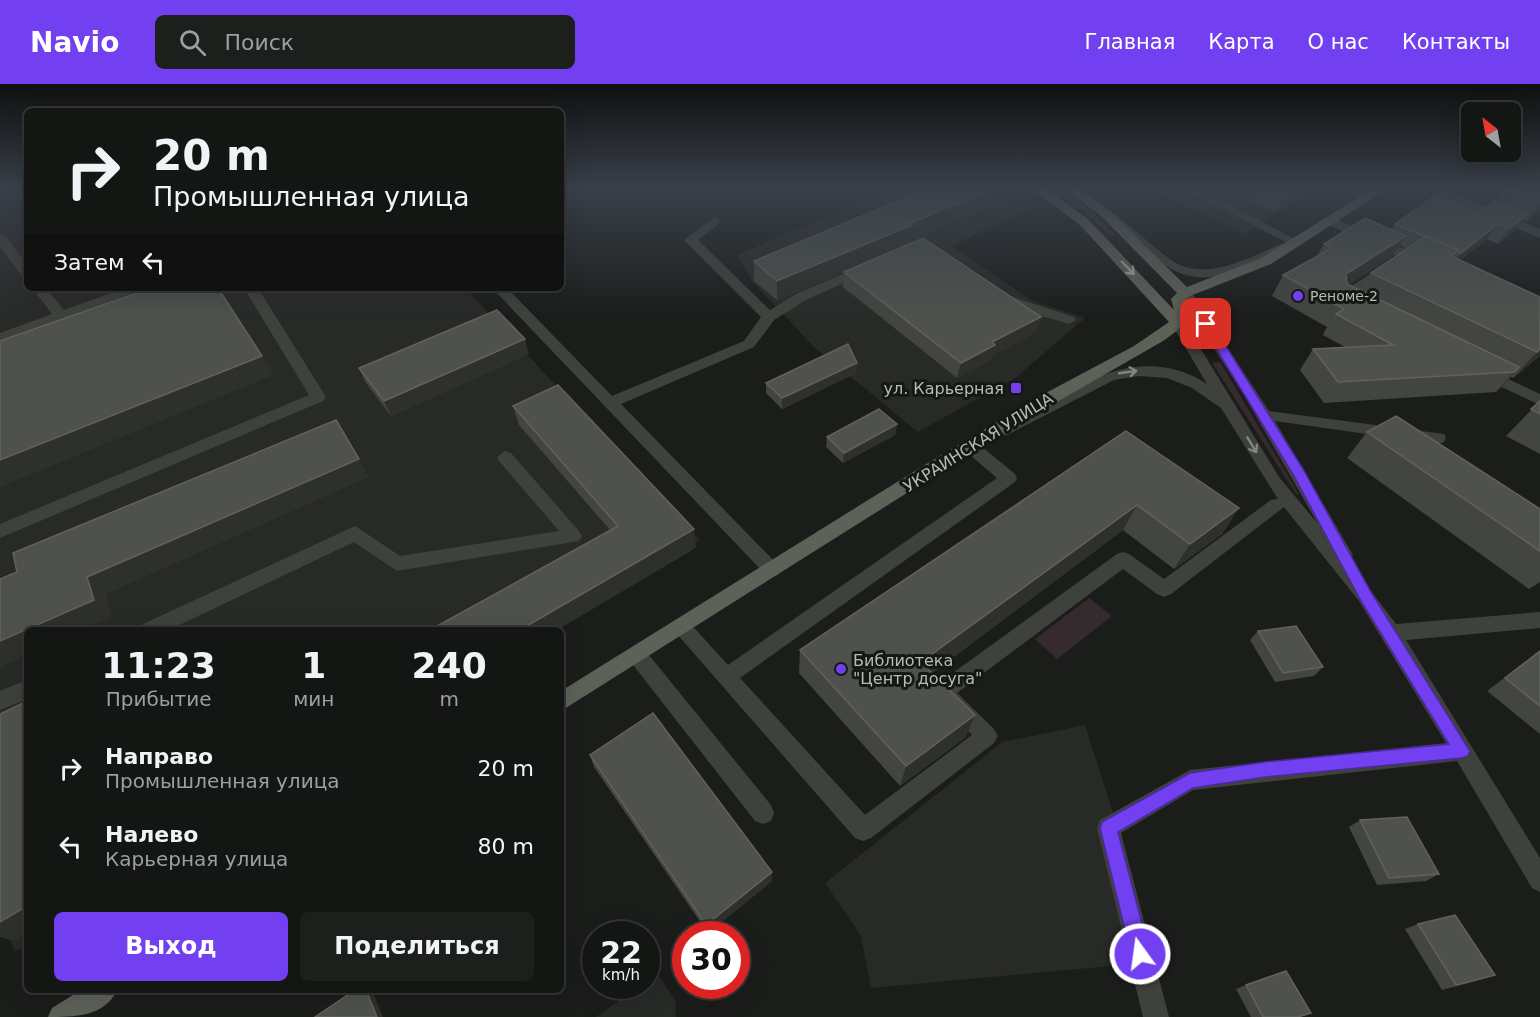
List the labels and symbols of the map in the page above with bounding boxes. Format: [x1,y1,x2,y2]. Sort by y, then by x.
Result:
north arrow [1461,102,1521,162]
one-way arrow [1121,260,1136,275]
place label: Реноме-2 [1310,288,1378,304]
marker: Реноме-2 [1291,289,1305,303]
pin [1180,298,1231,349]
one-way arrow [1118,367,1137,378]
place label: ул. Карьерная [883,379,1004,398]
marker: ул. Карьерная [1009,381,1023,395]
street label: УКРАИНСКАЯ УЛИЦА [900,389,1056,496]
one-way arrow [1246,436,1258,453]
place label: Библиотека "Центр досуга" [853,651,982,688]
marker: Библиотека "Центр досуга" [834,662,848,676]
speed limit sign: 30 [672,921,750,999]
position arrow [1108,922,1172,986]

